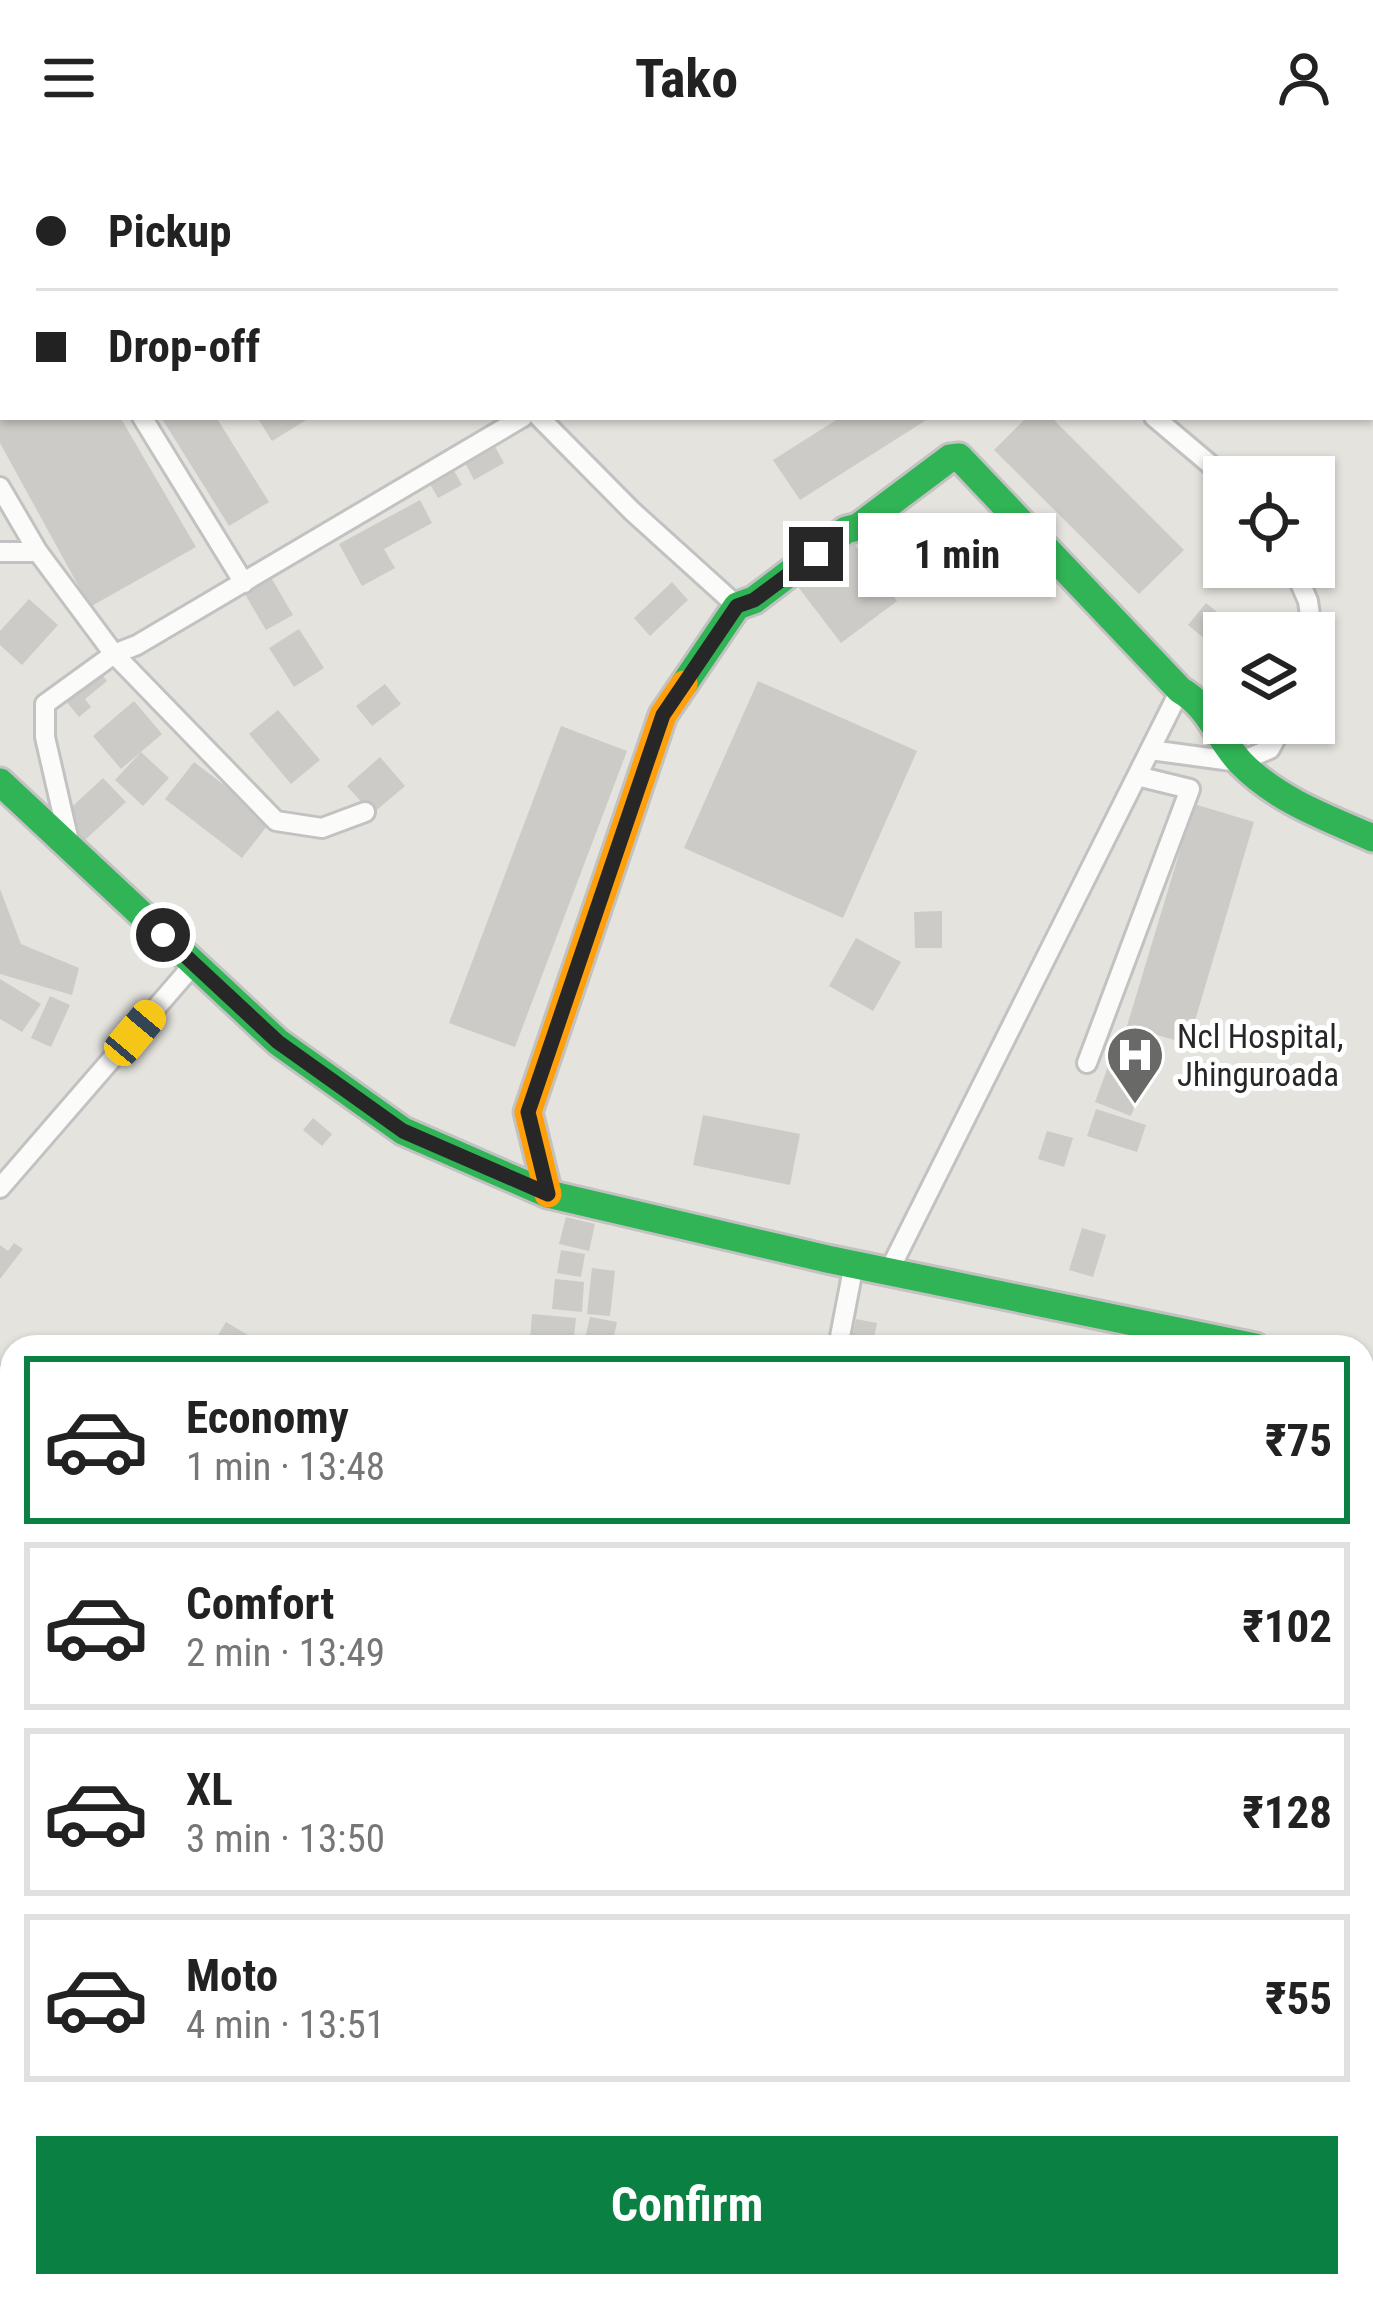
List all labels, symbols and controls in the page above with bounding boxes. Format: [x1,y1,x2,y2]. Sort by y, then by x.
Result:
icon: menu [36,45,102,111]
icon: person [1271,45,1337,111]
text: Tako [635,47,738,110]
text: Pickup [108,205,232,258]
text: Drop-off [108,320,260,373]
map controls [1203,456,1335,744]
button: locate [1203,456,1335,588]
callout: 1 min [858,512,1056,596]
route end [789,527,843,581]
text: 1 min [914,532,1000,578]
button: layers [1203,612,1335,744]
route start [136,908,190,962]
car [98,994,172,1072]
place label: Ncl Hospital, Jhinguroada [1177,1017,1343,1094]
hospital icon: Ncl Hospital, Jhinguroada [1104,1024,1166,1106]
icon: car [42,1386,150,1494]
text: Economy [186,1391,349,1444]
text: ₹75 [1265,1414,1332,1467]
text: 1 min · 13:48 [186,1444,385,1490]
icon: car [42,1572,150,1680]
text: Comfort [186,1577,334,1630]
text: ₹102 [1242,1600,1332,1653]
text: 2 min · 13:49 [186,1630,385,1676]
icon: car [42,1758,150,1866]
text: XL [186,1763,233,1816]
text: ₹128 [1242,1786,1332,1839]
text: 3 min · 13:50 [186,1816,385,1862]
icon: car [42,1944,150,2052]
text: Moto [186,1949,278,2002]
text: ₹55 [1265,1972,1332,2025]
text: 4 min · 13:51 [186,2002,385,2048]
button: Confirm [36,2136,1338,2274]

